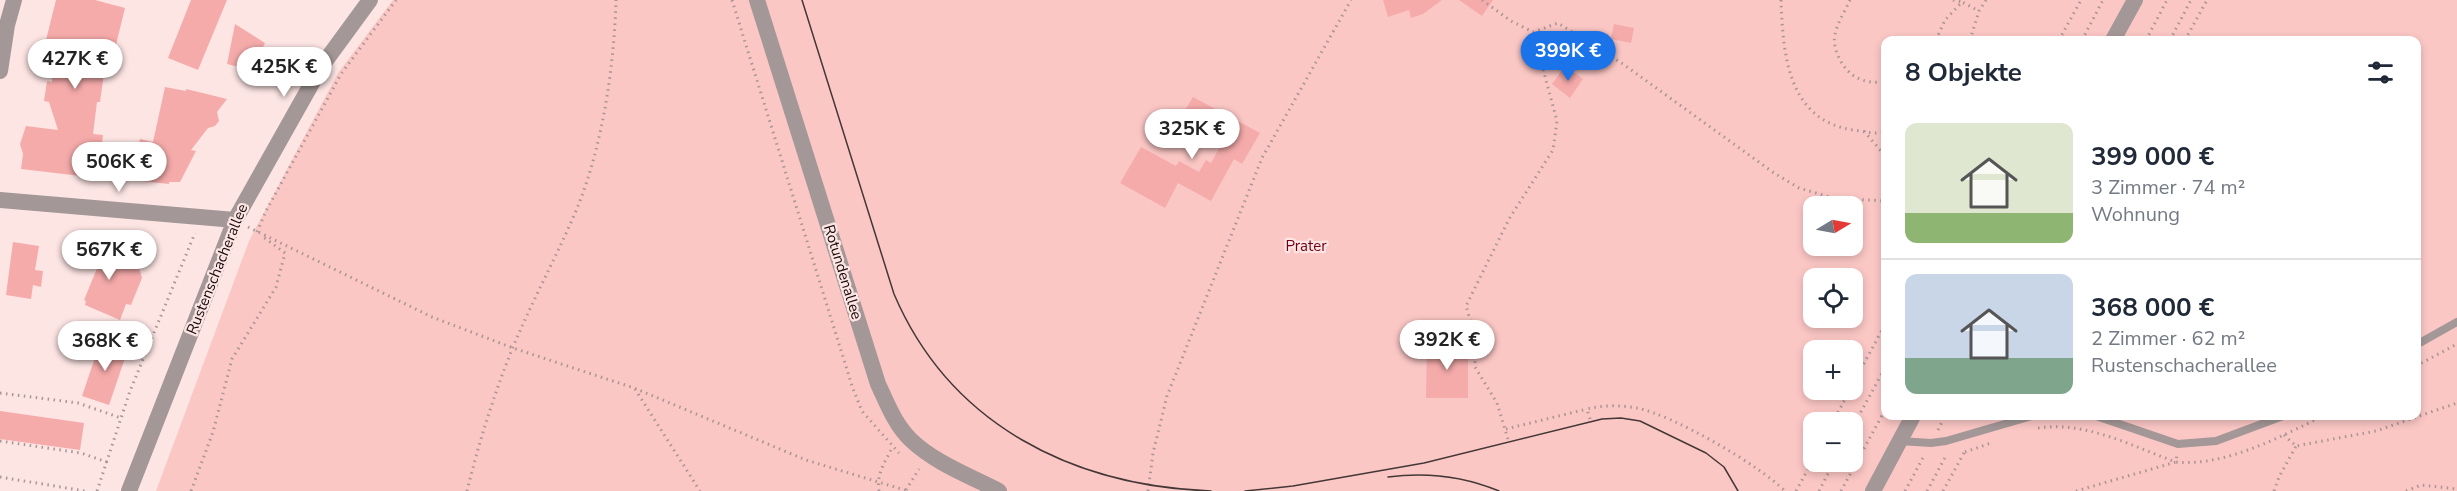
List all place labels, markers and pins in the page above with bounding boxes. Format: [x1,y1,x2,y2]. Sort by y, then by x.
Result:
pin: 399K € [1519,31,1617,82]
pin: 427K € [26,39,124,90]
pin: 425K € [235,47,333,98]
pin: 325K € [1143,109,1241,160]
pin: 506K € [70,142,168,193]
pin: 567K € [60,230,158,281]
pin: 392K € [1398,320,1496,371]
pin: 368K € [56,321,154,372]

